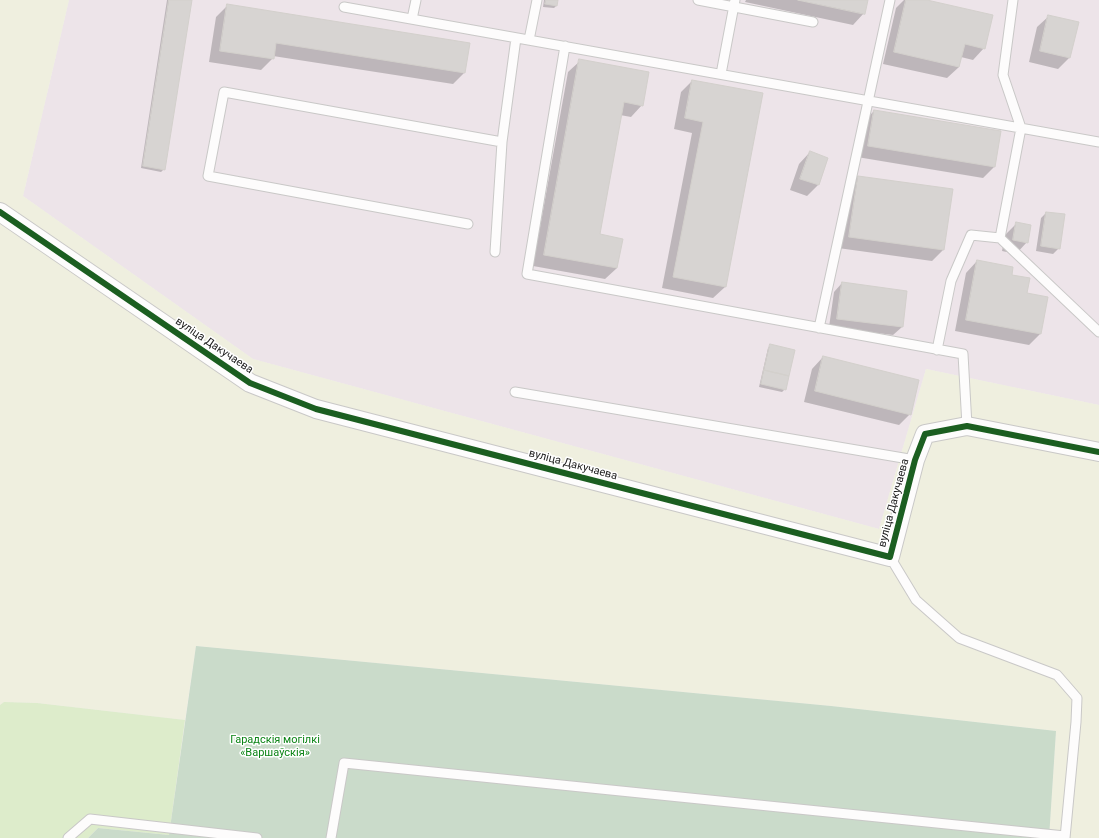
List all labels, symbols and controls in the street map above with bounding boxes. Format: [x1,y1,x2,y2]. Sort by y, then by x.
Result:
street label: вуліца Дакучаева [173,315,255,377]
street label: вуліца Дакучаева [527,447,619,483]
street label: вуліца Дакучаева [876,457,912,549]
park label: Гарадскія могілкі «Варшаўскія» [230,733,320,759]

